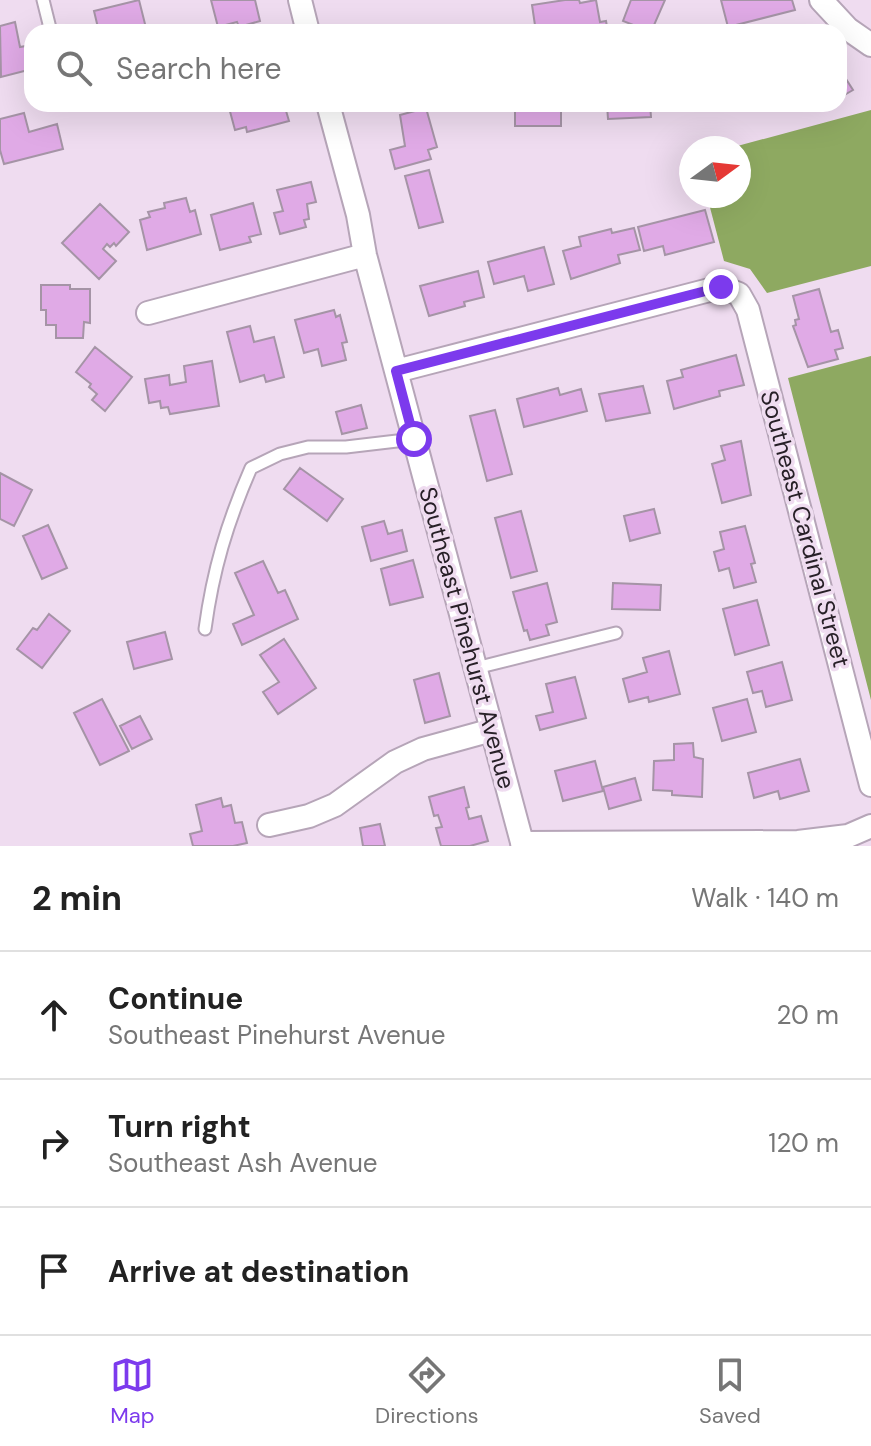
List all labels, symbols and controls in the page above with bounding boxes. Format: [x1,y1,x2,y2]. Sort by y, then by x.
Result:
search box [24,24,847,112]
icon: search [52,46,96,90]
text: Search here [116,49,282,88]
north arrow [679,136,751,208]
route end [703,269,739,305]
street label: Southeast Cardinal Street [754,387,857,671]
route start [396,421,432,457]
street label: Southeast Pinehurst Avenue [412,483,523,792]
text: 2 min [32,876,122,921]
text: Walk · 140 m [691,881,839,915]
text: Continue [108,979,243,1018]
icon: ahead [32,993,76,1037]
text: 20 m [776,998,839,1032]
text: Southeast Pinehurst Avenue [108,1018,445,1052]
text: Turn right [108,1107,251,1146]
icon: right [32,1121,76,1165]
text: 120 m [768,1126,839,1160]
text: Southeast Ash Avenue [108,1146,378,1180]
icon: arrive [32,1249,76,1293]
text: Arrive at destination [108,1252,409,1291]
tab: Map [110,1353,155,1430]
tab: Directions [375,1353,479,1430]
tab: Saved [699,1353,761,1430]

